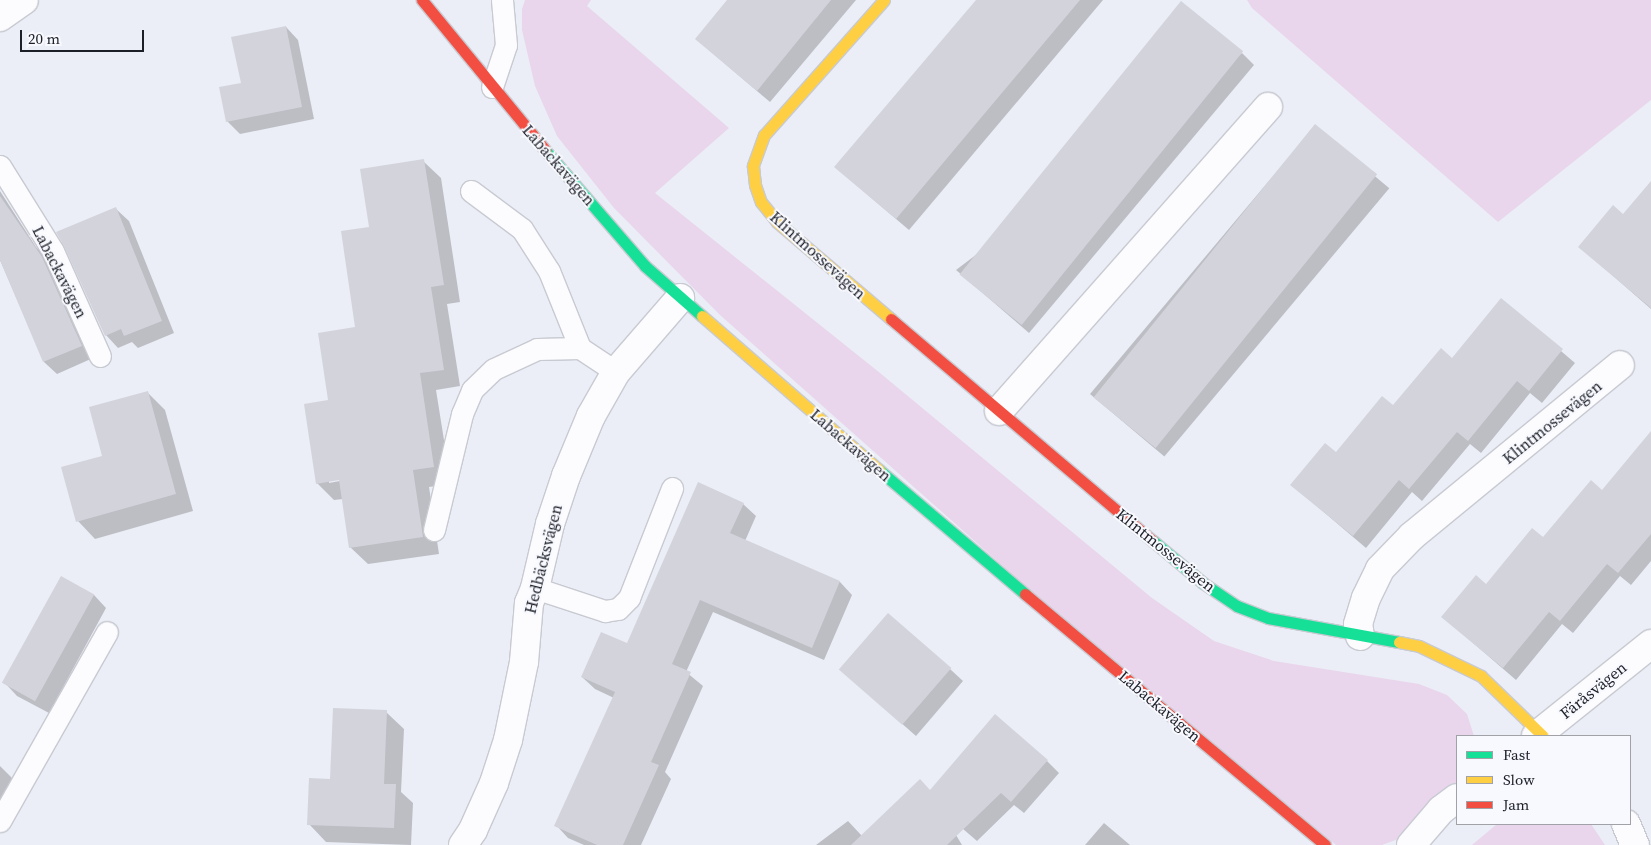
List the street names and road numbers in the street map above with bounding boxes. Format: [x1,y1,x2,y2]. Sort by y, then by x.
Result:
street label: Labackavägen [519,121,599,209]
street label: Klintmossevägen [766,207,870,303]
street label: Labackavägen [29,223,91,321]
street label: Klintmossevägen [1499,376,1605,468]
street label: Labackavägen [807,405,895,485]
street label: Hedbäcksvägen [520,502,566,616]
street label: Klintmossevägen [1113,504,1219,596]
street label: Färåsvägen [1556,657,1630,723]
street label: Labackavägen [1115,666,1205,746]

